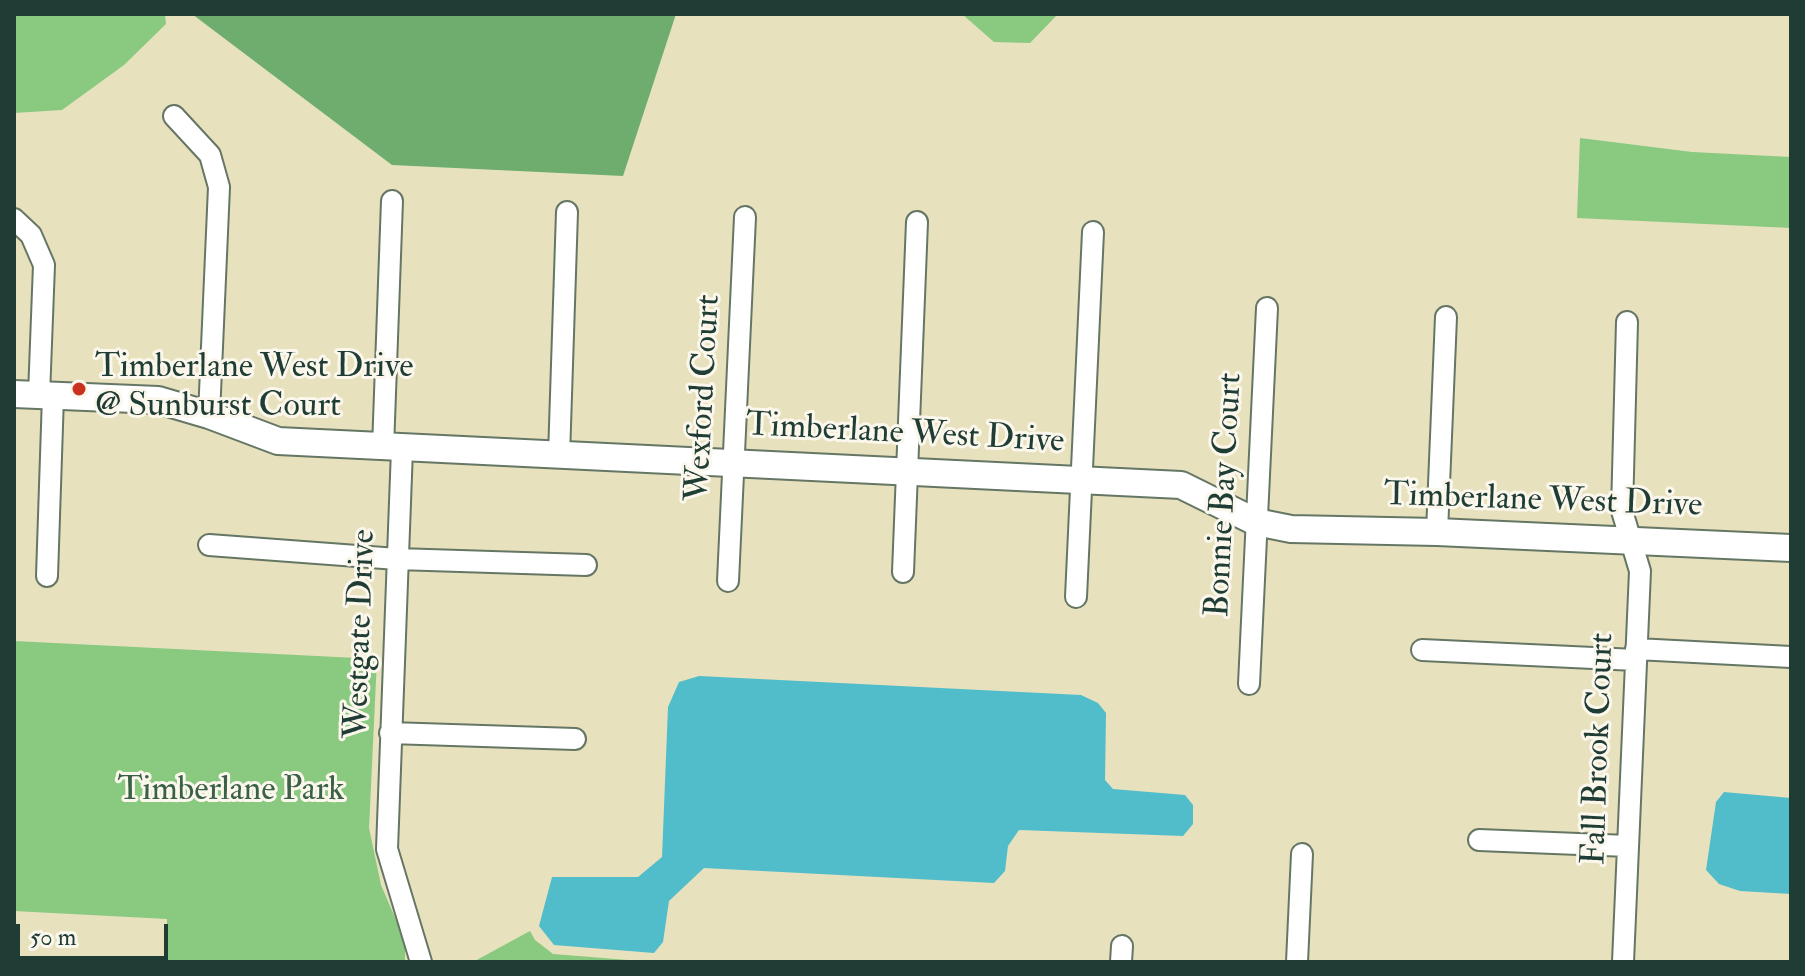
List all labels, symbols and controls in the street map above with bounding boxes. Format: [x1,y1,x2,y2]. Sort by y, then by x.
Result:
street label: Wexford Court [679,294,731,502]
place label: Timberlane West Drive @ Sunburst Court [95,349,414,428]
street label: Bonnie Bay Court [1199,372,1253,618]
marker: Timberlane West Drive @ Sunburst Court [70,380,88,398]
street label: Timberlane West Drive [745,406,1065,464]
street label: Timberlane West Drive [1383,476,1703,528]
street label: Westgate Drive [338,529,386,739]
street label: Fall Brook Court [1576,632,1624,866]
park label: Timberlane Park [118,772,344,812]
scale bar [20,908,172,958]
text: 50 m [30,922,76,953]

